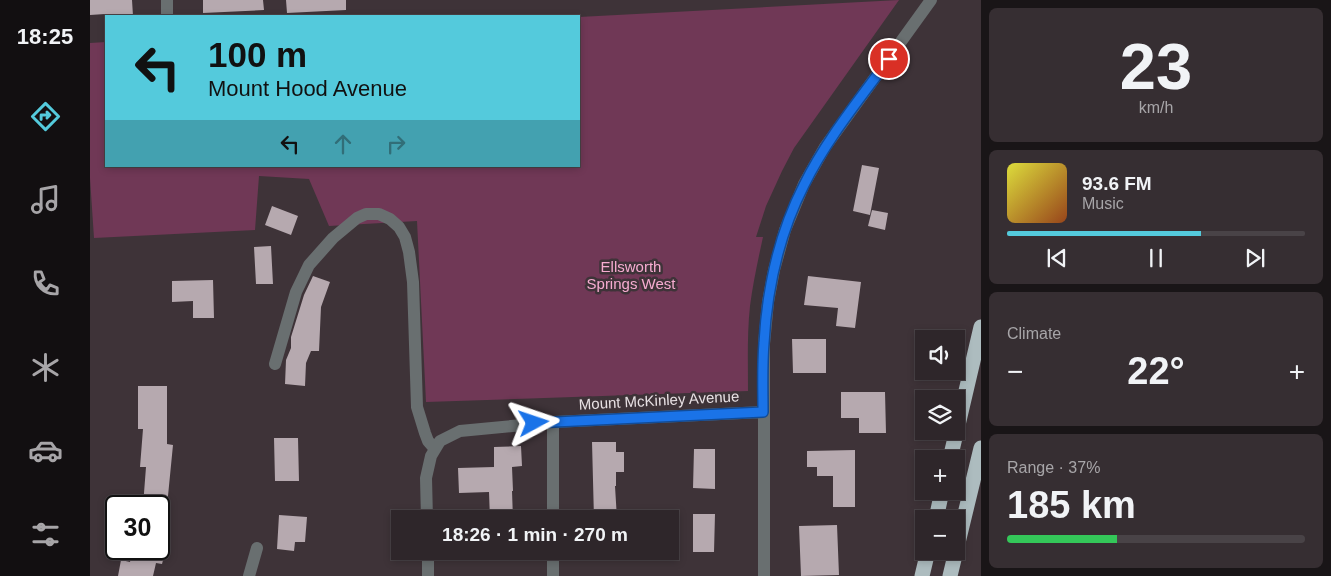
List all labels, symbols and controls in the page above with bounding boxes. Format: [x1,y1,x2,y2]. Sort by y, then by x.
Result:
text: 18:25 [17,24,73,49]
text: 23 [1120,30,1192,103]
icon: left [125,35,190,100]
text: 100 m [208,35,307,74]
pin [868,38,910,80]
icon: arrive [875,45,903,73]
text: Mount Hood Avenue [208,76,407,101]
icon: directions [28,99,63,134]
text: km/h [1139,99,1173,116]
icon: left [276,130,304,158]
icon: ahead [329,130,357,158]
icon: right [382,130,410,158]
text: 93.6 FM [1082,173,1152,194]
icon: music [28,182,63,217]
text: Music [1082,195,1124,212]
icon: previous [1043,244,1071,272]
icon: pause [1142,244,1170,272]
icon: next [1241,244,1269,272]
park label: Ellsworth Springs West [587,258,676,292]
icon: phone [28,266,63,301]
text: Climate [1007,325,1061,342]
map controls [915,330,965,560]
button: sound [915,330,965,380]
icon: climate [28,350,63,385]
text: 22° [1127,350,1185,392]
text: − [1007,356,1023,387]
text: + [1289,356,1305,387]
street label: Mount McKinley Avenue [578,387,740,413]
button: layers [915,390,965,440]
position arrow [507,396,559,448]
icon: car [28,433,63,468]
button: + [915,450,965,500]
text: Range · 37% [1007,459,1100,476]
text: 185 km [1007,484,1136,526]
speed limit sign: 30 [105,495,170,560]
button: − [915,510,965,560]
icon: filters [28,517,63,552]
text: 18:26 · 1 min · 270 m [442,524,628,545]

